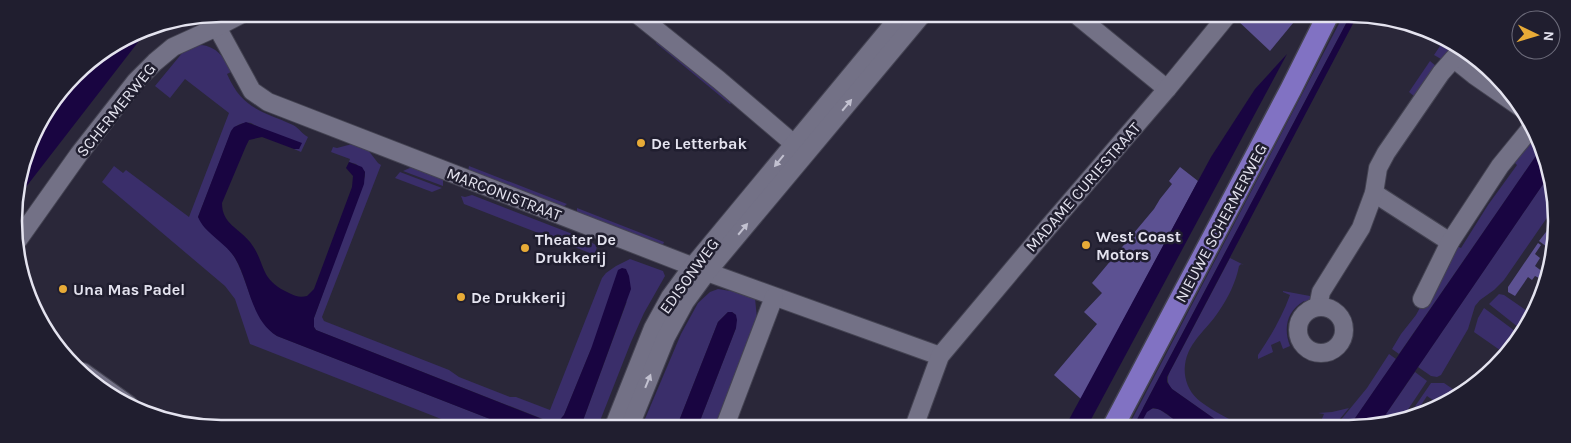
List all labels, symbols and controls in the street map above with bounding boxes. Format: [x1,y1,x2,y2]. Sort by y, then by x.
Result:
north arrow [1511,10,1561,60]
text: N [1540,30,1557,42]
street label: SCHERMERWEG [72,59,160,161]
one-way arrow [841,98,852,111]
street label: MADAME CURIESTRAAT [1022,118,1144,256]
place label: De Letterbak [651,134,747,153]
marker: De Letterbak [635,137,647,149]
street label: NIEUWE SCHERMERWEG [1171,140,1271,306]
one-way arrow [773,154,785,166]
street label: MARCONISTRAAT [444,163,564,225]
one-way arrow [737,223,748,236]
place label: West Coast Motors [1096,227,1181,264]
place label: Theater De Drukkerij [535,230,616,267]
street label: EDISONWEG [655,235,723,317]
marker: West Coast Motors [1080,239,1092,251]
marker: Theater De Drukkerij [519,242,531,254]
place label: Una Mas Padel [73,280,185,299]
marker: Una Mas Padel [57,283,69,295]
place label: De Drukkerij [471,288,566,307]
marker: De Drukkerij [455,291,467,303]
one-way arrow [644,373,652,388]

